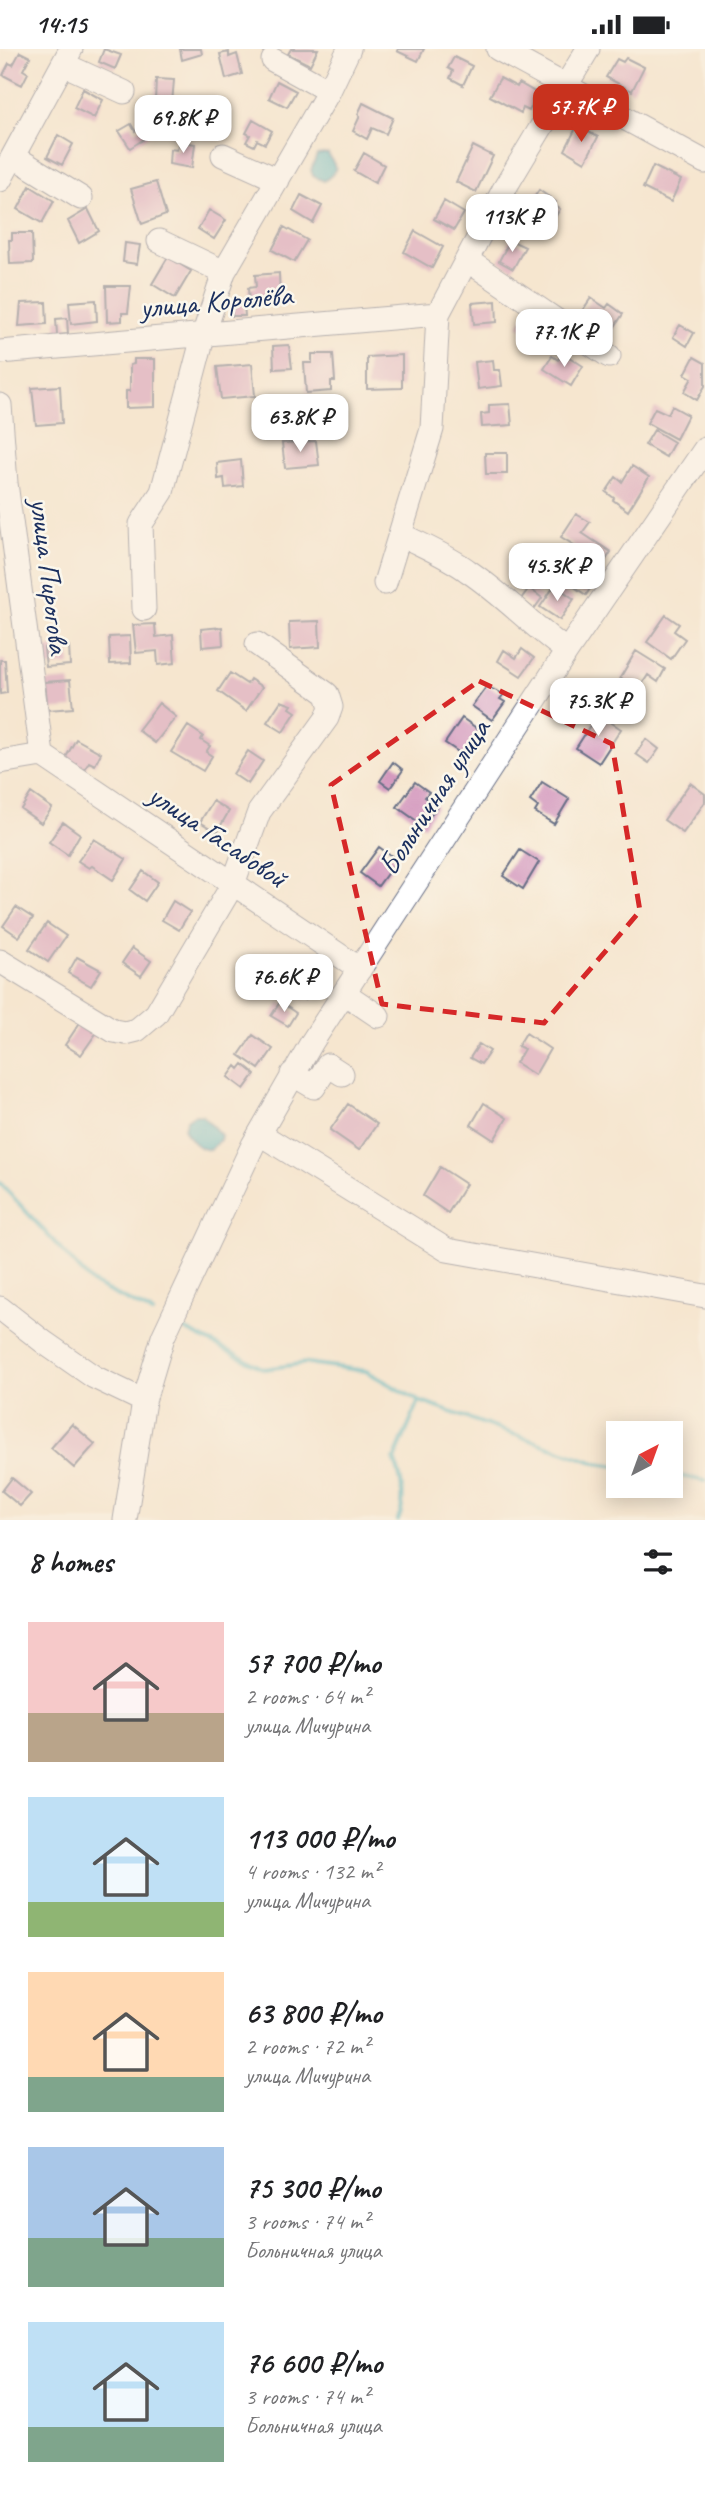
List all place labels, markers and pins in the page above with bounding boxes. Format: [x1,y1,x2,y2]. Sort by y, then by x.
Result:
pin: 57.7K ₽ [516,85,646,144]
pin: 69.8K ₽ [118,95,248,155]
pin: 113K ₽ [455,195,569,254]
pin: 77.1K ₽ [499,309,629,369]
pin: 63.8K ₽ [235,395,365,454]
pin: 45.3K ₽ [492,543,622,603]
pin: 75.3K ₽ [533,679,663,738]
pin: 76.6K ₽ [219,955,349,1014]

